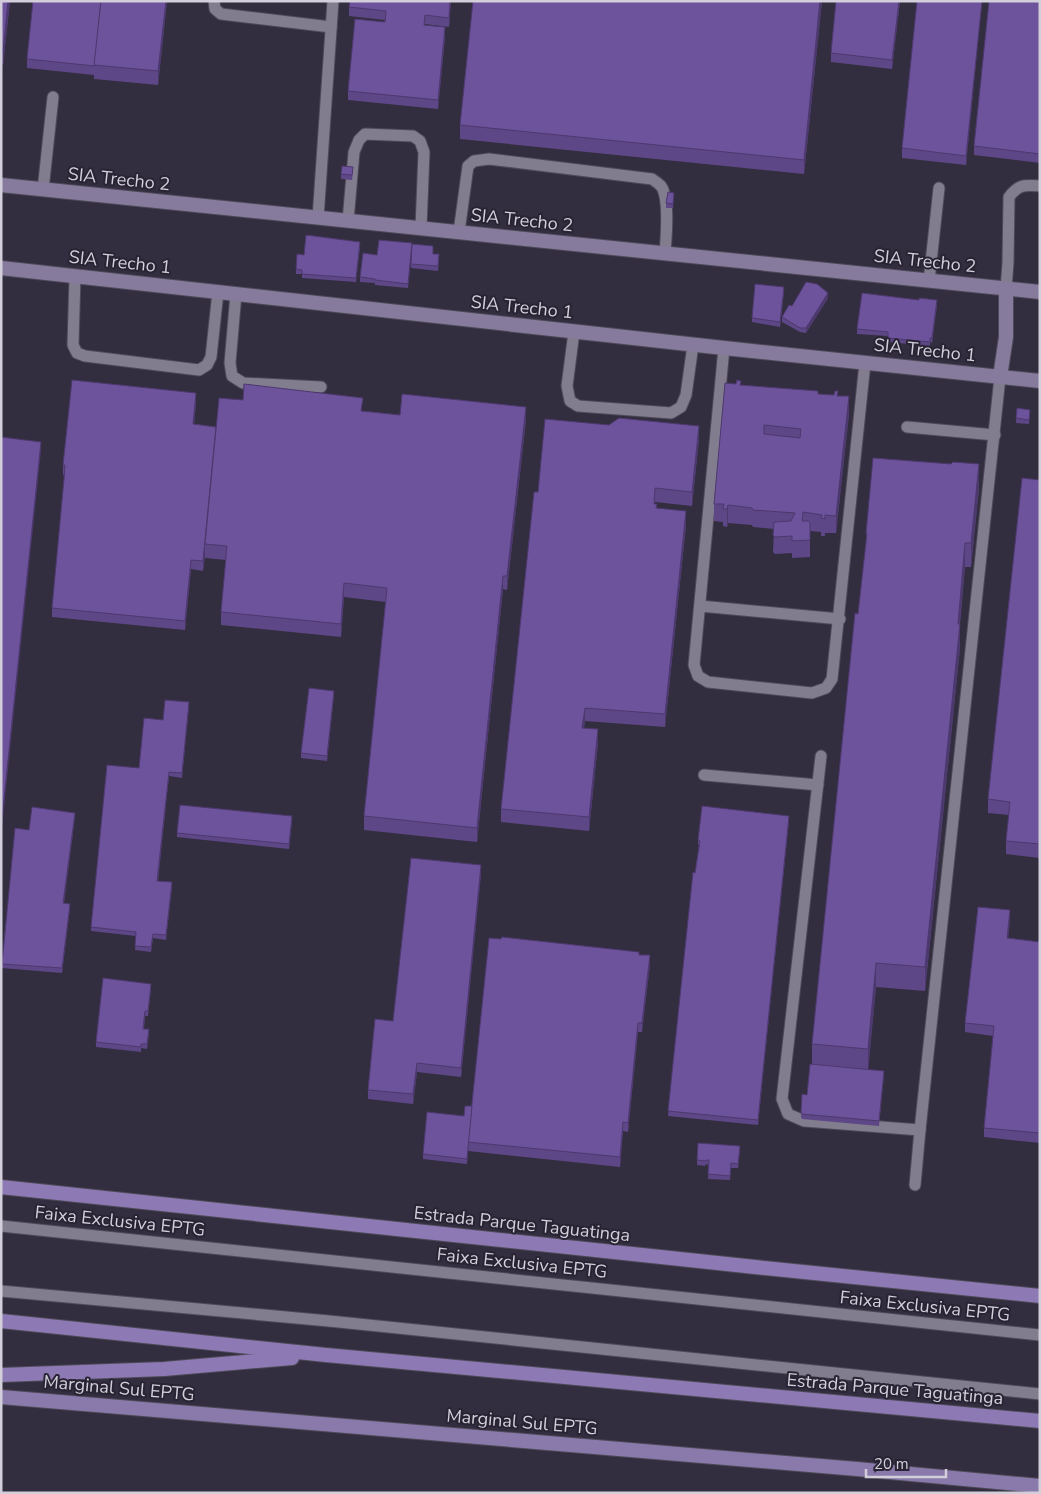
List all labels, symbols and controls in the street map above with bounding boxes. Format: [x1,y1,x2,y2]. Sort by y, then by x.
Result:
street label: SIA Trecho 2 [67,162,171,196]
street label: SIA Trecho 2 [470,203,574,237]
street label: SIA Trecho 2 [873,244,977,278]
street label: SIA Trecho 1 [68,245,172,279]
street label: SIA Trecho 1 [470,290,574,324]
street label: SIA Trecho 1 [873,333,977,367]
street label: Faixa Exclusiva EPTG [34,1200,206,1242]
street label: Estrada Parque Taguatinga [413,1201,631,1247]
street label: Faixa Exclusiva EPTG [436,1242,608,1284]
street label: Faixa Exclusiva EPTG [839,1285,1011,1327]
street label: Estrada Parque Taguatinga [786,1368,1004,1410]
street label: Marginal Sul EPTG [43,1369,195,1407]
street label: Marginal Sul EPTG [446,1403,598,1441]
scale bar [866,1446,946,1478]
text: 20 m [874,1454,909,1474]

